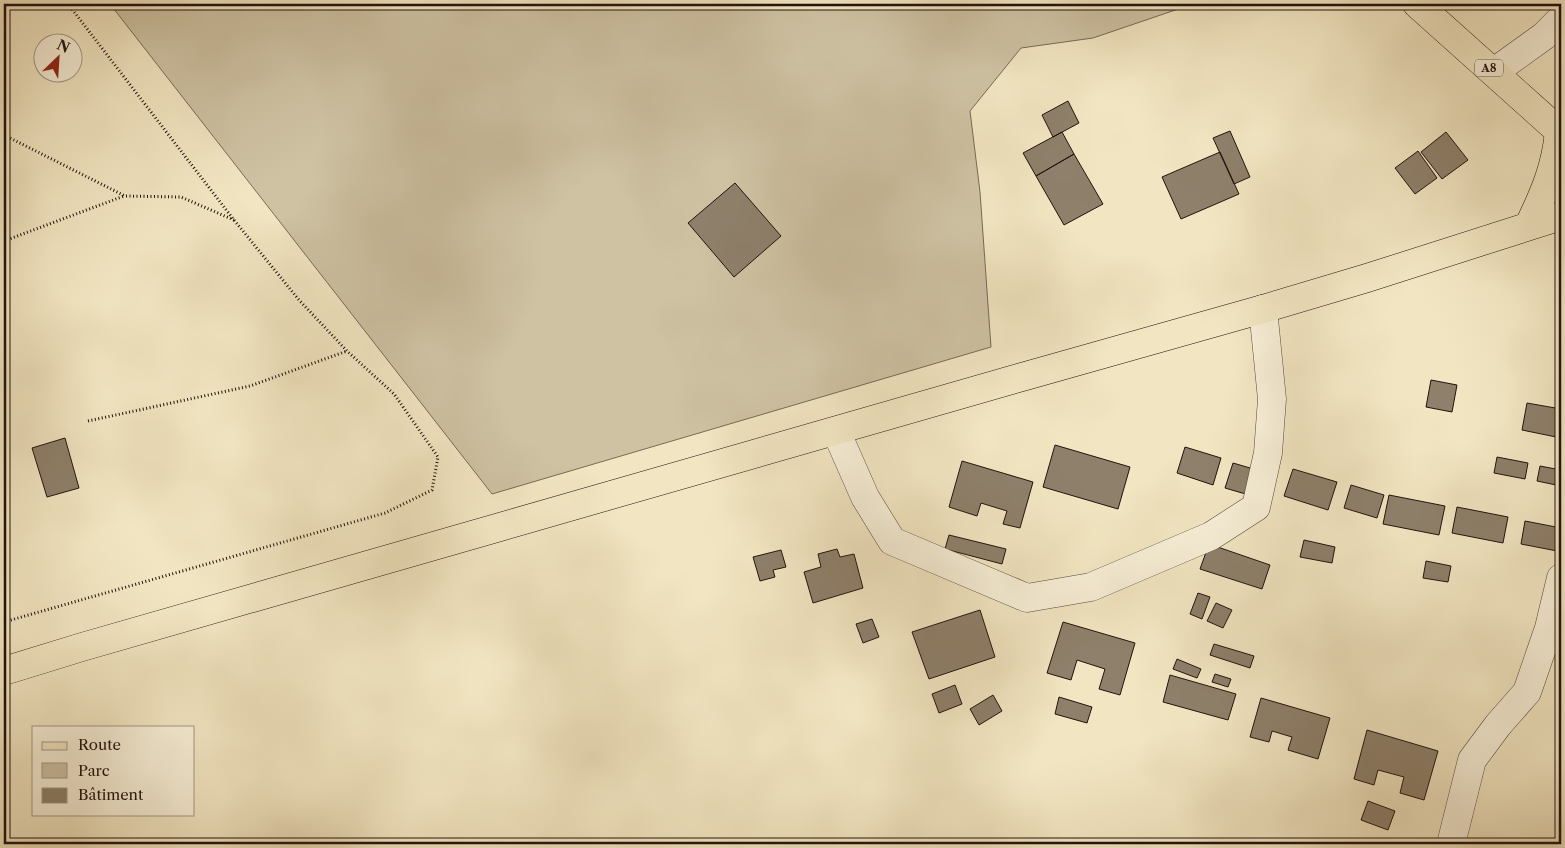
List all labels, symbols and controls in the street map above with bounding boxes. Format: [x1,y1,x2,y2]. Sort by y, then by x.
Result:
north arrow [32,32,82,82]
text: N [54,35,73,57]
road number: A8 [1475,59,1503,76]
legend [32,726,195,816]
text: Route [78,735,121,754]
text: Parc [78,761,110,780]
text: Bâtiment [78,785,144,804]

